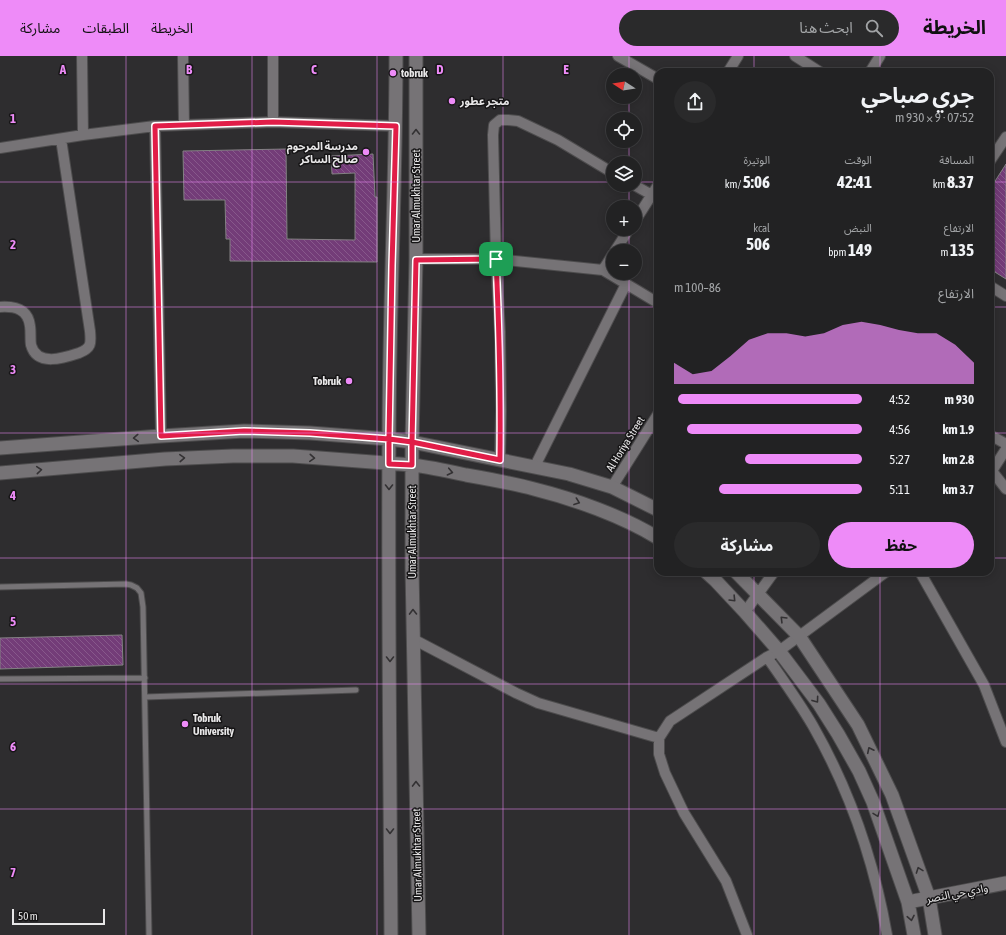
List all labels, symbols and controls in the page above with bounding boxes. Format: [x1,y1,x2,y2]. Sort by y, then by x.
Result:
search box [619,10,899,46]
text: الخريطة [923,16,986,38]
icon: search [863,17,885,39]
text: ابحث هنا [799,19,853,36]
text: مشاركة [20,20,60,36]
text: الطبقات [82,20,129,36]
text: الخريطة [151,20,193,36]
text: A [59,62,67,77]
text: B [186,62,193,77]
text: C [311,62,317,77]
text: D [436,62,444,77]
text: E [563,62,569,77]
place label: tobruk [400,67,428,79]
marker: tobruk [388,68,398,78]
north arrow [606,68,642,104]
map controls [606,68,642,280]
button: share [674,81,716,123]
text: جري صباحي [861,82,974,108]
place label: متجر عطور [459,95,509,108]
marker: متجر عطور [447,96,457,106]
text: 07:52 · 9 × 930 m [895,110,974,125]
text: 1 [10,111,16,126]
button: locate [606,112,642,148]
one-way arrow [412,129,420,135]
place label: مدرسة المرحوم صالح الساكر [287,140,358,168]
marker: مدرسة المرحوم صالح الساكر [361,147,371,157]
street label: Umar Almukhtar Street [410,149,422,243]
text: الوتيرة [744,154,770,166]
text: الوقت [844,154,872,166]
text: المسافة [939,154,974,166]
button: layers [606,156,642,192]
text: 5:06 [743,172,770,192]
text: 42:41 [837,172,872,192]
text: 8.37 [947,172,974,192]
text: /km [725,178,743,190]
text: km [933,178,947,190]
button: + [606,200,642,236]
text: kcal [753,222,770,234]
text: النبض [844,222,872,234]
text: الارتفاع [944,222,974,234]
text: 506 [746,234,770,254]
text: 2 [10,237,16,252]
text: 149 [848,240,872,260]
text: 135 [950,240,974,260]
pin [479,242,513,276]
button: − [606,244,642,280]
text: bpm [828,246,848,258]
text: m [941,246,950,258]
icon: arrive [485,248,507,270]
text: 86–100 m [674,280,721,295]
text: الارتفاع [938,286,974,301]
text: 3 [10,362,16,377]
place label: Tobruk [313,375,341,387]
marker: Tobruk [344,376,354,386]
text: 4:52 [889,392,910,407]
text: 930 m [945,392,974,407]
street label: Al Horiya Street [603,414,647,474]
text: 4:56 [889,422,910,437]
text: 1.9 km [943,422,974,437]
one-way arrow [133,433,139,442]
text: 5:27 [889,452,910,467]
text: 2.8 km [943,452,974,467]
one-way arrow [309,453,315,462]
one-way arrow [179,454,185,463]
one-way arrow [36,466,42,475]
one-way arrow [447,467,454,475]
text: 5:11 [889,482,910,497]
text: 3.7 km [943,482,974,497]
one-way arrow [385,484,393,490]
street label: Umar Almukhtar Street [406,485,418,579]
text: 4 [9,488,16,503]
one-way arrow [573,497,580,506]
button: مشاركة [674,522,820,568]
button: حفظ [828,522,974,568]
one-way arrow [729,594,736,602]
one-way arrow [409,609,417,615]
text: 5 [10,614,16,629]
one-way arrow [780,616,788,624]
one-way arrow [386,656,394,662]
one-way arrow [811,695,818,702]
place label: Tobruk University [193,712,235,737]
marker: Tobruk University [180,719,190,729]
text: 6 [10,739,16,754]
one-way arrow [867,747,875,754]
one-way arrow [412,781,420,787]
street label: Umar Almukhtar Street [410,808,424,902]
one-way arrow [872,810,881,817]
one-way arrow [386,828,394,834]
text: 7 [10,865,16,880]
one-way arrow [916,867,924,874]
street label: وادي حي النصر [924,881,990,909]
scale bar [12,907,105,926]
text: 50 m [18,910,38,922]
one-way arrow [906,915,914,922]

